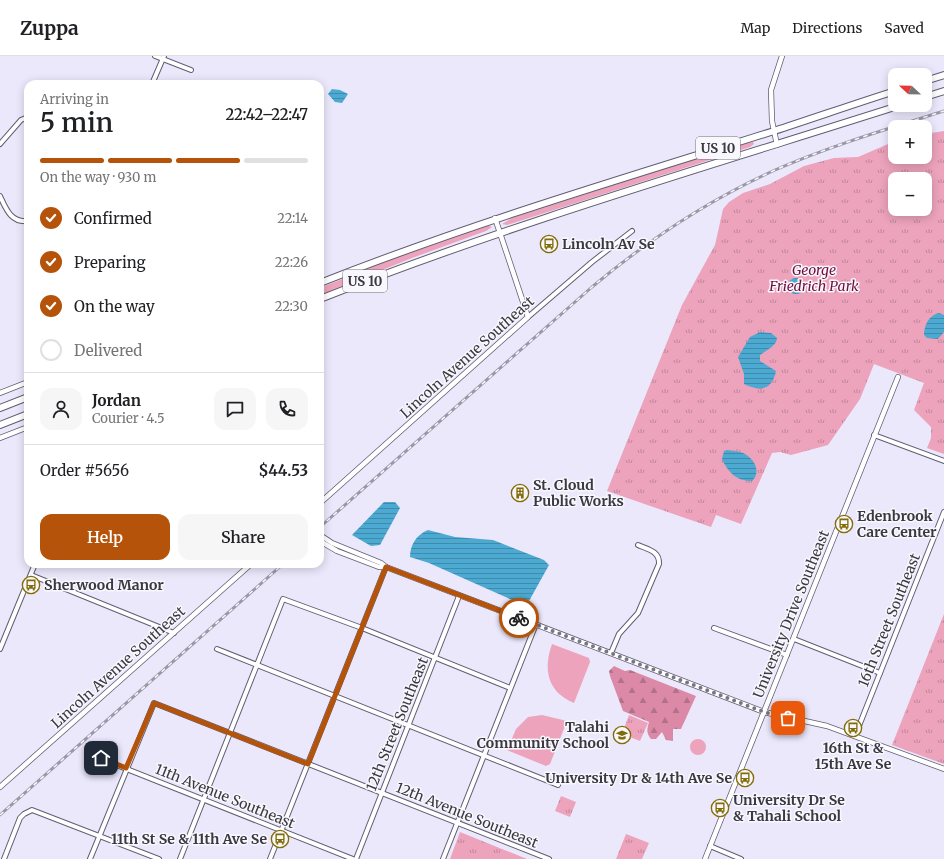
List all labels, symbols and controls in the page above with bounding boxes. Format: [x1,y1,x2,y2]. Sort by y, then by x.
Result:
text: Zuppa [20,16,79,40]
text: Map [740,19,770,37]
text: Directions [792,19,862,37]
text: Saved [884,19,924,37]
north arrow [888,68,932,112]
map controls [888,68,932,216]
text: Arriving in [40,91,109,108]
text: 22:42–22:47 [225,105,308,124]
text: 5 min [40,106,113,139]
button: + [888,120,932,164]
road number: US 10 [696,137,740,159]
text: On the way · 930 m [40,169,157,186]
button: − [888,172,932,216]
icon: check [40,207,62,229]
text: Confirmed [74,209,152,228]
text: 22:14 [277,210,308,227]
bus stop icon: Lincoln Av Se [539,234,559,254]
place label: Lincoln Av Se [562,235,655,253]
icon: check [40,251,62,273]
text: Preparing [74,253,146,272]
text: 22:26 [275,254,308,271]
park label: George Friedrich Park [768,261,859,295]
road number: US 10 [343,270,387,292]
street label: Lincoln Avenue Southeast [396,292,538,422]
icon: check [40,295,62,317]
text: On the way [74,297,155,316]
text: 22:30 [275,298,308,315]
text: Delivered [74,341,142,360]
button: person [40,388,82,430]
button: chat [214,388,256,430]
button: phone [266,388,308,430]
text: Jordan [92,391,141,410]
text: Courier · 4.5 [92,410,165,427]
text: Order #5656 [40,461,129,480]
text: $44.53 [258,461,308,480]
place label: St. Cloud Public Works [533,476,624,510]
building icon: St. Cloud Public Works [510,483,530,503]
place label: Edenbrook Care Center [857,507,937,541]
button: Help [40,514,170,560]
button: Share [178,514,308,560]
bus stop icon: Edenbrook Care Center [834,514,854,534]
street label: University Drive Southeast [749,527,833,701]
street label: 16th Street Southeast [854,550,924,689]
bus stop icon: Sherwood Manor [21,575,41,595]
place label: Sherwood Manor [44,576,164,594]
courier [499,598,539,638]
street label: Lincoln Avenue Southeast [47,602,189,732]
icon: bike [508,607,530,629]
street label: 12th Street Southeast [362,654,432,794]
pin [771,701,805,735]
icon: bag [777,707,799,729]
place label: Talahi Community School [477,718,609,752]
bus stop icon: 16th St & 15th Ave Se [843,718,863,738]
school or university icon: Talahi Community School [612,725,632,745]
place label: 16th St & 15th Ave Se [815,739,892,773]
pin [84,741,118,775]
icon: home [90,747,112,769]
street label: 11th Avenue Southeast [152,760,298,832]
bus stop icon: University Dr & 14th Ave Se [735,768,755,788]
place label: University Dr & 14th Ave Se [545,769,732,787]
street label: 12th Avenue Southeast [393,778,541,852]
place label: University Dr Se & Tahali School [733,791,845,825]
bus stop icon: University Dr Se & Tahali School [710,798,730,818]
bus stop icon: 11th St Se & 11th Ave Se [270,829,290,849]
place label: 11th St Se & 11th Ave Se [111,830,267,848]

